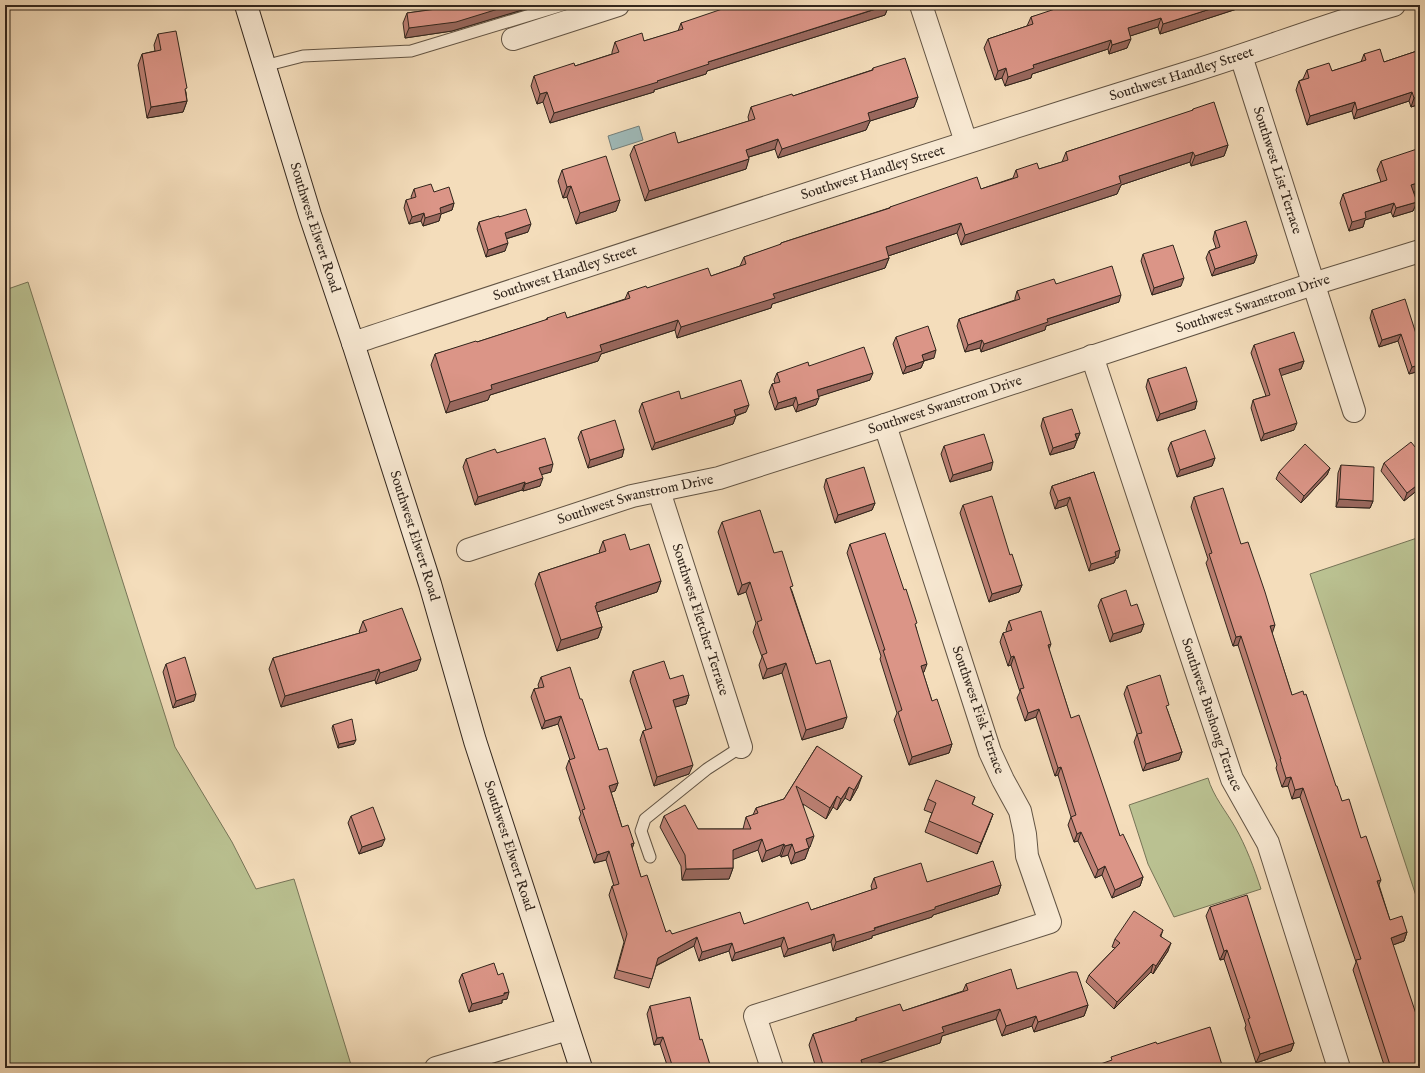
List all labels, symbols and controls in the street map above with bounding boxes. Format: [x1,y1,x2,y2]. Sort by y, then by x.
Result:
street label: Southwest Handley Street [1107,43,1256,106]
street label: Southwest List Terrace [1249,104,1306,237]
street label: Southwest Handley Street [798,141,947,204]
street label: Southwest Elwert Road [286,160,345,296]
street label: Southwest Handley Street [491,241,639,305]
street label: Southwest Swanstrom Drive [1173,270,1333,338]
street label: Southwest Swanstrom Drive [866,371,1025,439]
street label: Southwest Elwert Road [385,468,444,604]
street label: Southwest Swanstrom Drive [555,470,716,529]
street label: Southwest Fletcher Terrace [667,541,733,698]
street label: Southwest Bushong Terrace [1177,636,1246,795]
street label: Southwest Fisk Terrace [948,643,1009,777]
street label: Southwest Elwert Road [479,778,539,914]

